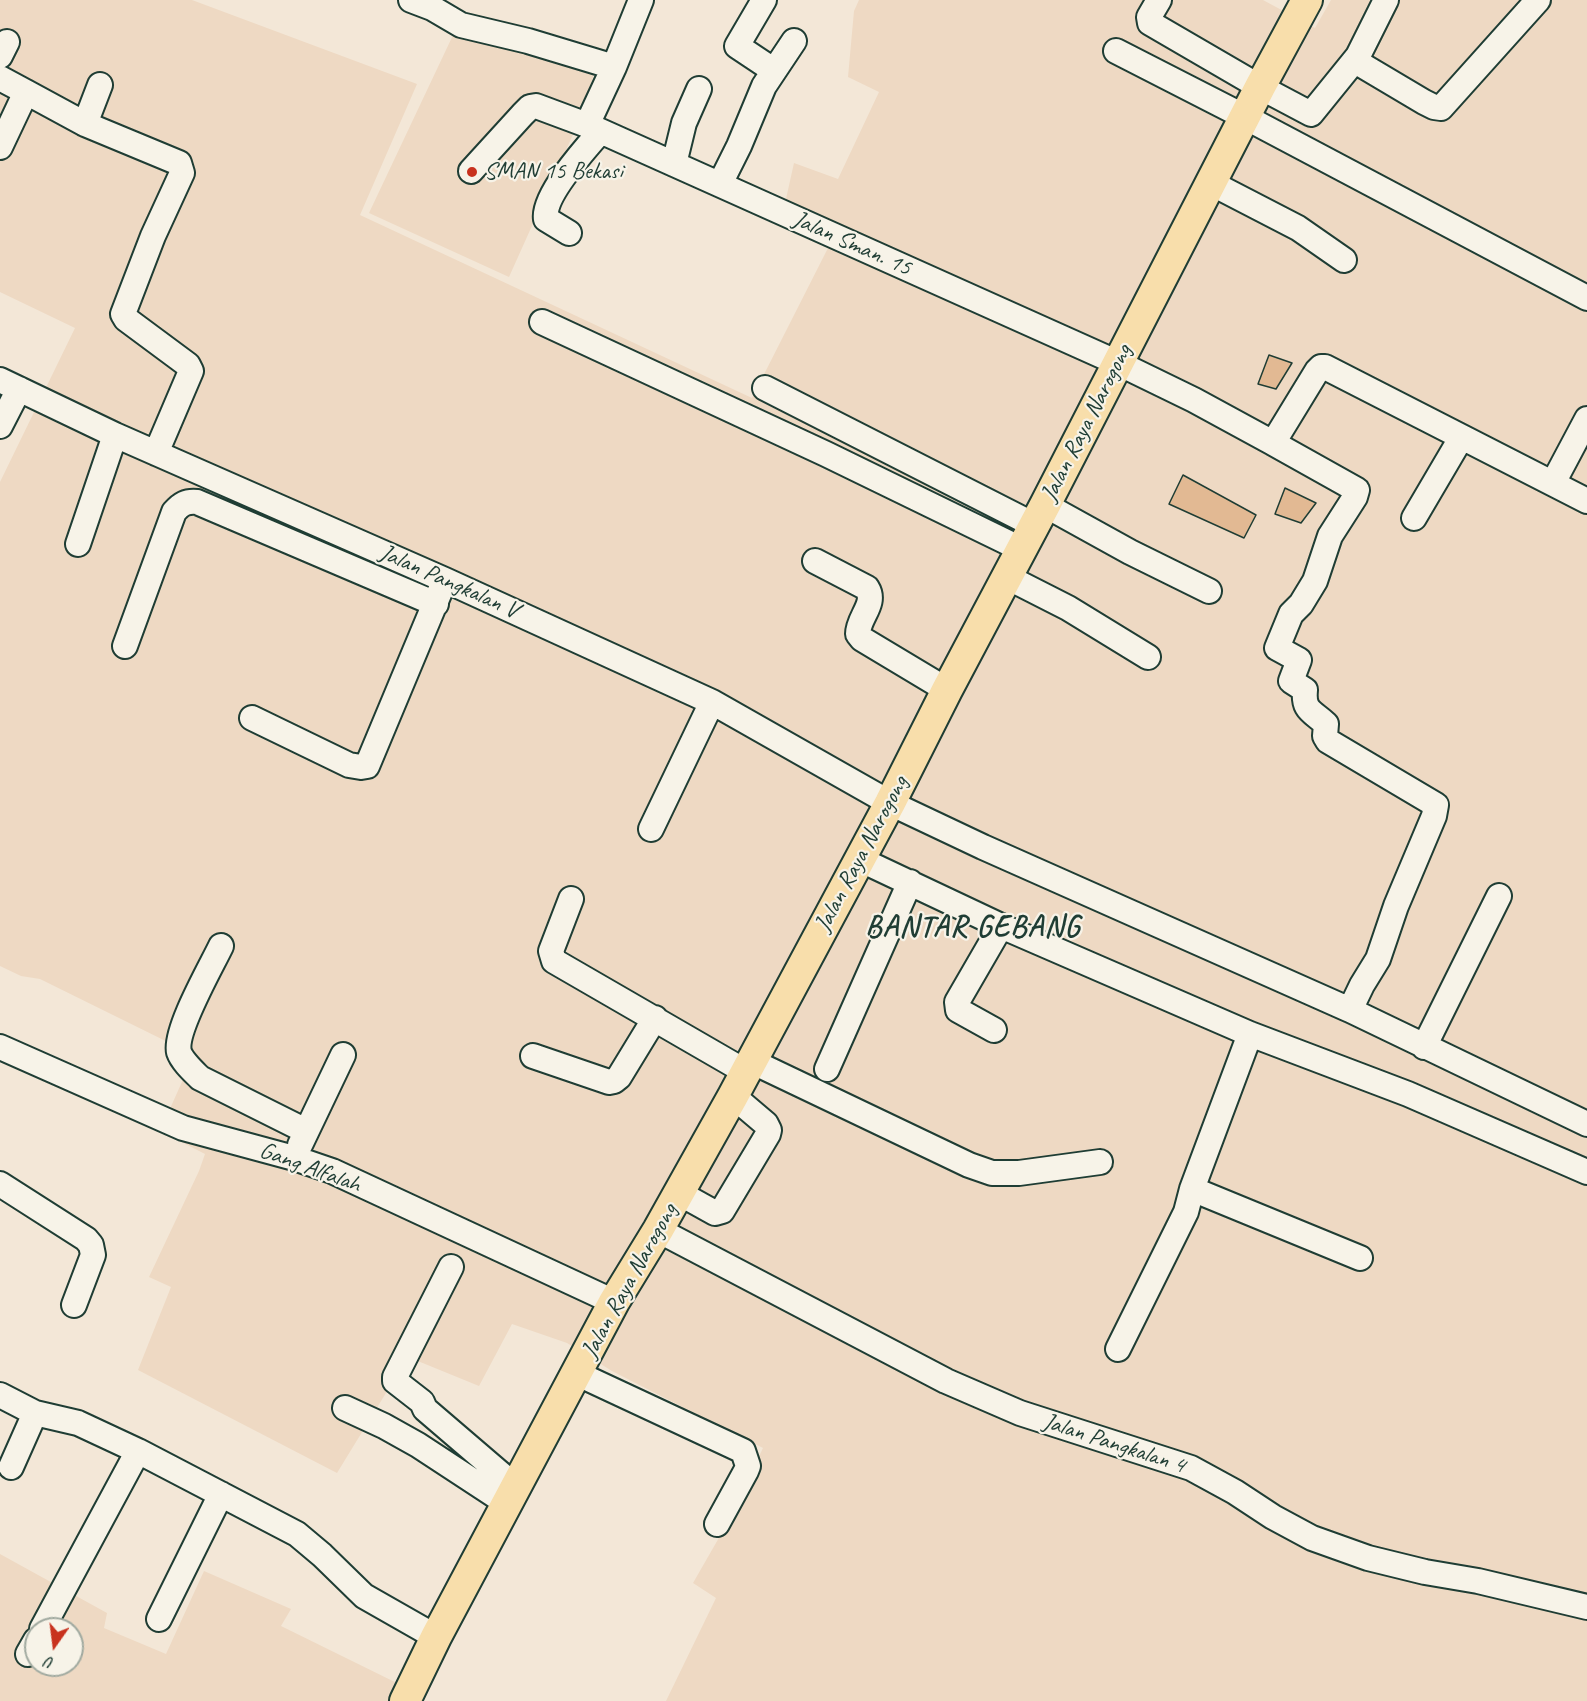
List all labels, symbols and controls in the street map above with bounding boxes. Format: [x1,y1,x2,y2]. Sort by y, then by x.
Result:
place label: SMAN 15 Bekasi [484,158,623,186]
marker: SMAN 15 Bekasi [465,165,479,179]
street label: Jalan Sman. 15 [788,205,916,283]
street label: Jalan Raya Narogong [1035,340,1139,506]
street label: Jalan Pangkalan V [375,539,523,625]
street label: Jalan Raya Narogong [809,771,915,937]
district label: BANTAR GEBANG [867,910,1079,946]
street label: Gang Alfalah [255,1136,365,1200]
street label: Jalan Raya Narogong [576,1199,684,1363]
street label: Jalan Pangkalan 4 [1039,1408,1189,1480]
north arrow [24,1617,84,1677]
text: U [44,1652,56,1673]

